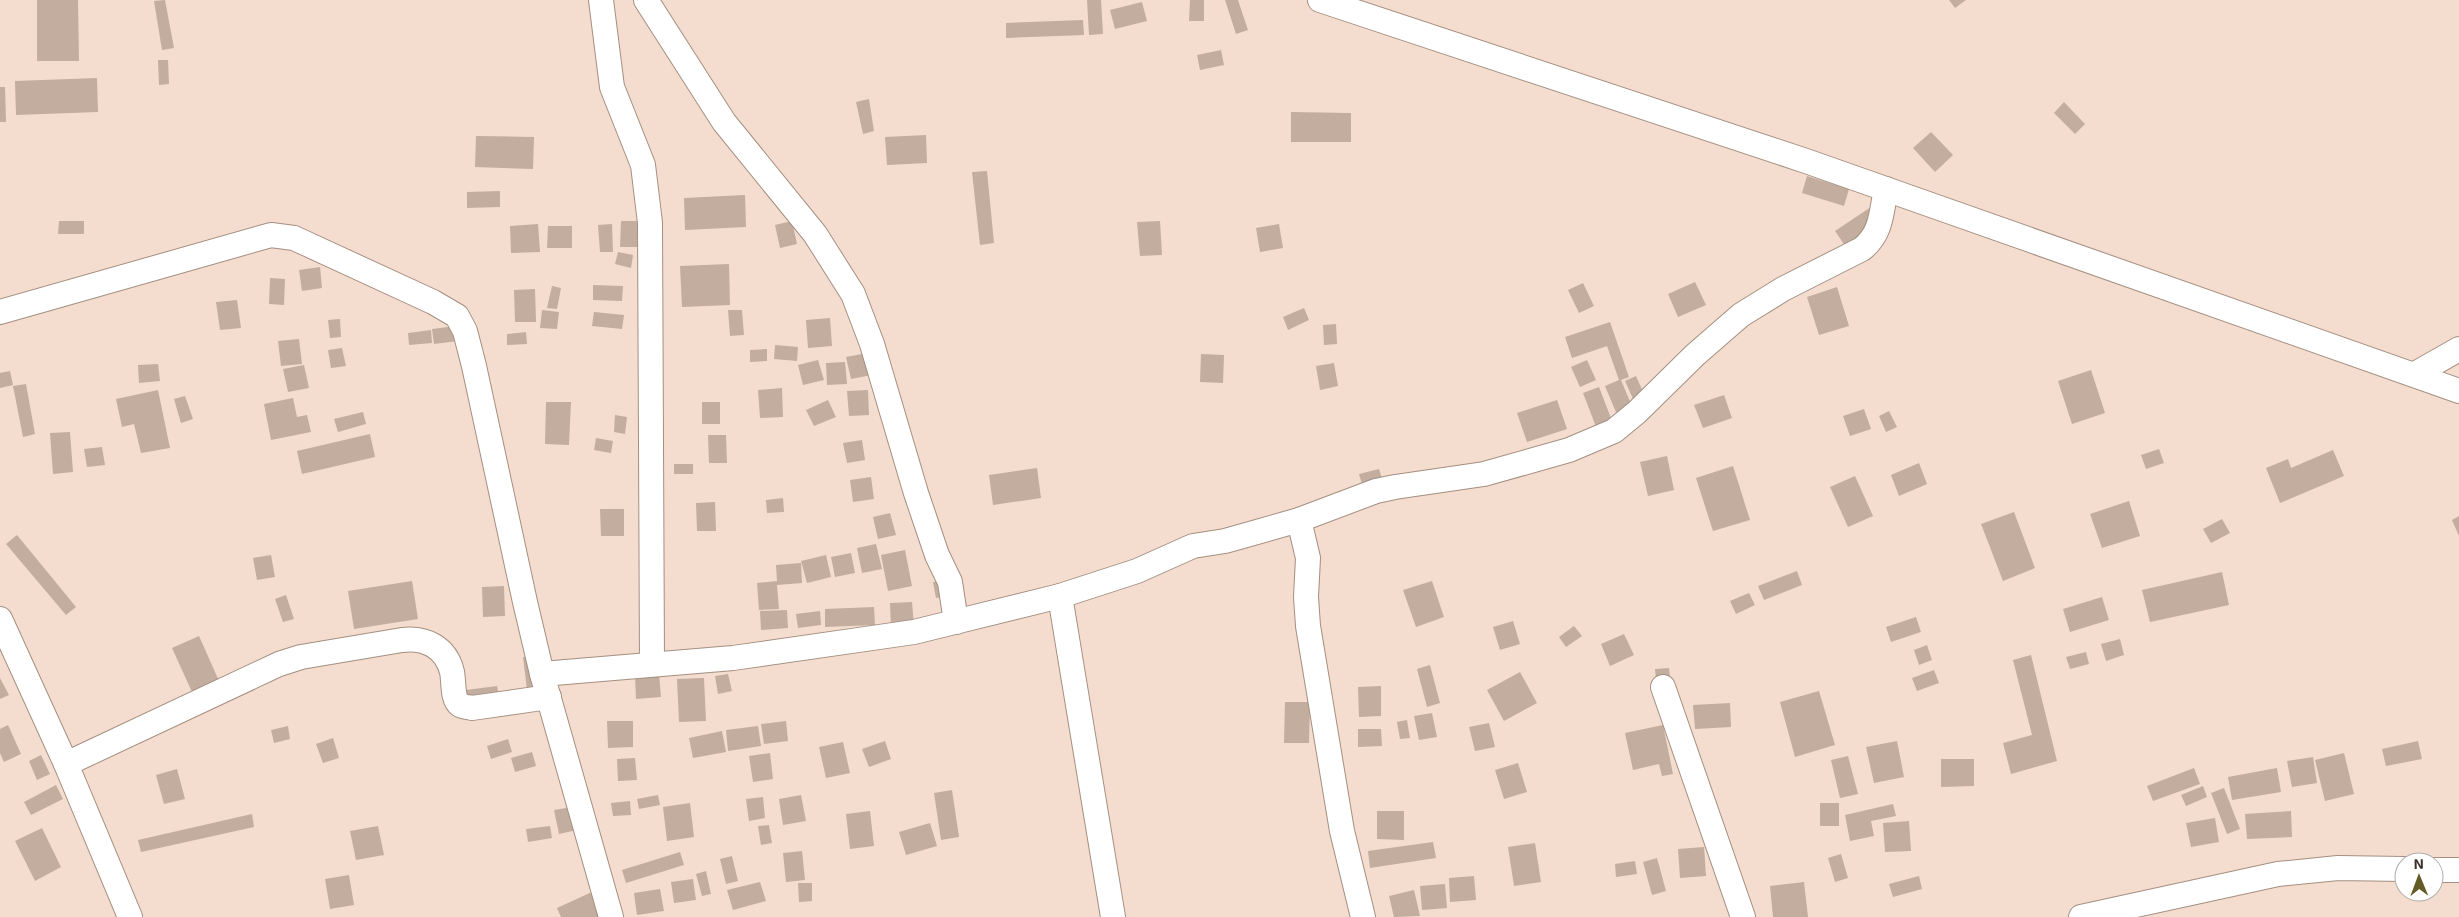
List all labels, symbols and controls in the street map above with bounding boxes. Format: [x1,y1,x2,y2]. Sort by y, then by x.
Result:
north arrow [2394,852,2444,902]
text: N [2414,855,2424,872]

